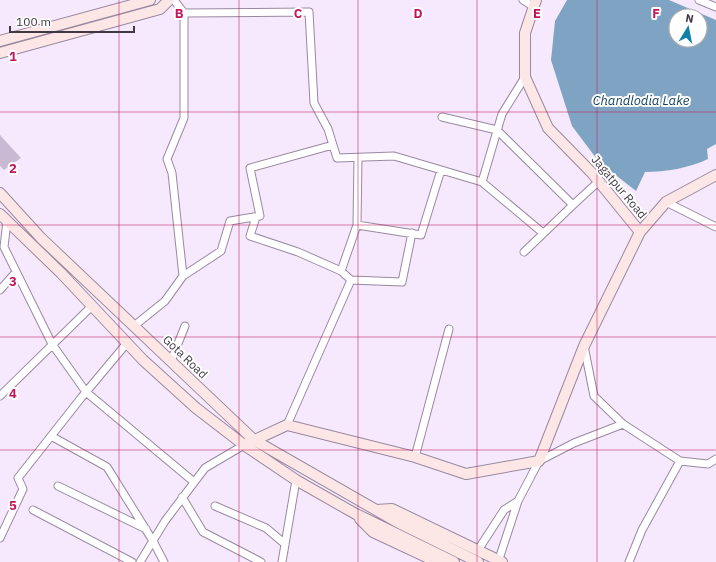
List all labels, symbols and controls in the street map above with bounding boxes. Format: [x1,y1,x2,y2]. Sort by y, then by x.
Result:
text: B [175,5,184,22]
text: C [294,5,303,22]
text: D [413,5,423,22]
text: E [533,5,541,22]
text: F [652,5,660,22]
scale bar [10,8,134,34]
north arrow [668,8,708,48]
text: N [685,11,695,26]
text: 100 m [16,14,51,29]
text: 1 [9,48,17,65]
water label: Chandlodia Lake [593,92,690,109]
street label: Jagatpur Road [589,152,650,221]
text: 2 [9,160,17,177]
text: 3 [9,273,17,290]
street label: Gota Road [160,332,211,382]
text: 4 [9,385,17,402]
text: 5 [9,497,17,514]

